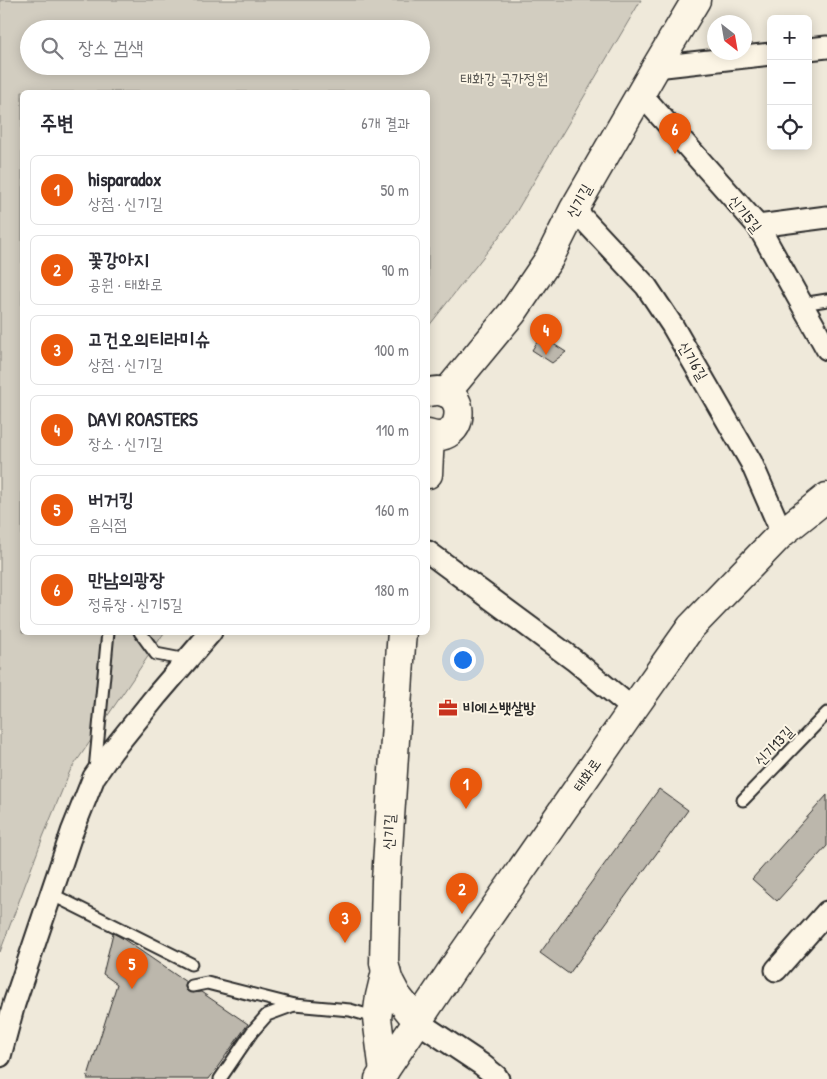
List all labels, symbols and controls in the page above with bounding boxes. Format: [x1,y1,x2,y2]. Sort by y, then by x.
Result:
north arrow [707,15,752,60]
map controls [767,15,812,150]
button: + [767,15,812,60]
search box [20,20,430,75]
icon: search [38,34,66,62]
text: 장소 검색 [78,34,144,60]
button: − [767,60,812,105]
park label: 태화강 국가정원 [460,68,548,89]
button: locate [767,105,812,150]
text: 주변 [40,108,74,137]
text: 6개 결과 [361,112,410,134]
pin: 6 [659,113,691,154]
text: hisparadox [88,166,161,192]
text: 1 [54,179,60,201]
text: 50 m [381,179,409,201]
street label: 신기길 [561,180,597,222]
street label: 신기5길 [724,191,767,237]
text: 상점 · 신기길 [88,192,163,214]
text: 꽃강아지 [88,246,149,272]
text: 2 [53,259,61,281]
text: 90 m [381,259,409,281]
text: 공원 · 태화로 [88,273,163,295]
pin: 4 [530,314,562,355]
text: 고건오의티라미슈 [88,326,210,352]
street label: 신기6길 [674,337,713,384]
text: 3 [53,339,61,361]
text: 100 m [374,339,409,361]
text: 상점 · 신기길 [88,353,163,375]
text: DAVI ROASTERS [88,406,198,432]
text: 4 [54,419,60,441]
text: 110 m [376,419,409,441]
text: 장소 · 신기길 [88,432,163,454]
text: 버거킹 [88,486,134,512]
text: 5 [54,499,60,521]
text: 160 m [375,499,409,521]
text: 음식점 [88,513,127,535]
text: 만남의광장 [88,566,164,592]
text: 6 [54,579,60,601]
text: 180 m [375,579,409,601]
text: 정류장 · 신기5길 [88,593,183,615]
your location [450,647,476,673]
office icon: 비에스뱃살방 [437,697,459,719]
place label: 비에스뱃살방 [463,697,536,718]
street label: 신기13길 [749,721,798,770]
street label: 태화로 [568,754,606,796]
pin: 1 [450,768,482,809]
street label: 신기길 [377,813,400,851]
pin: 2 [446,873,478,914]
pin: 3 [329,902,361,943]
pin: 5 [116,948,148,989]

